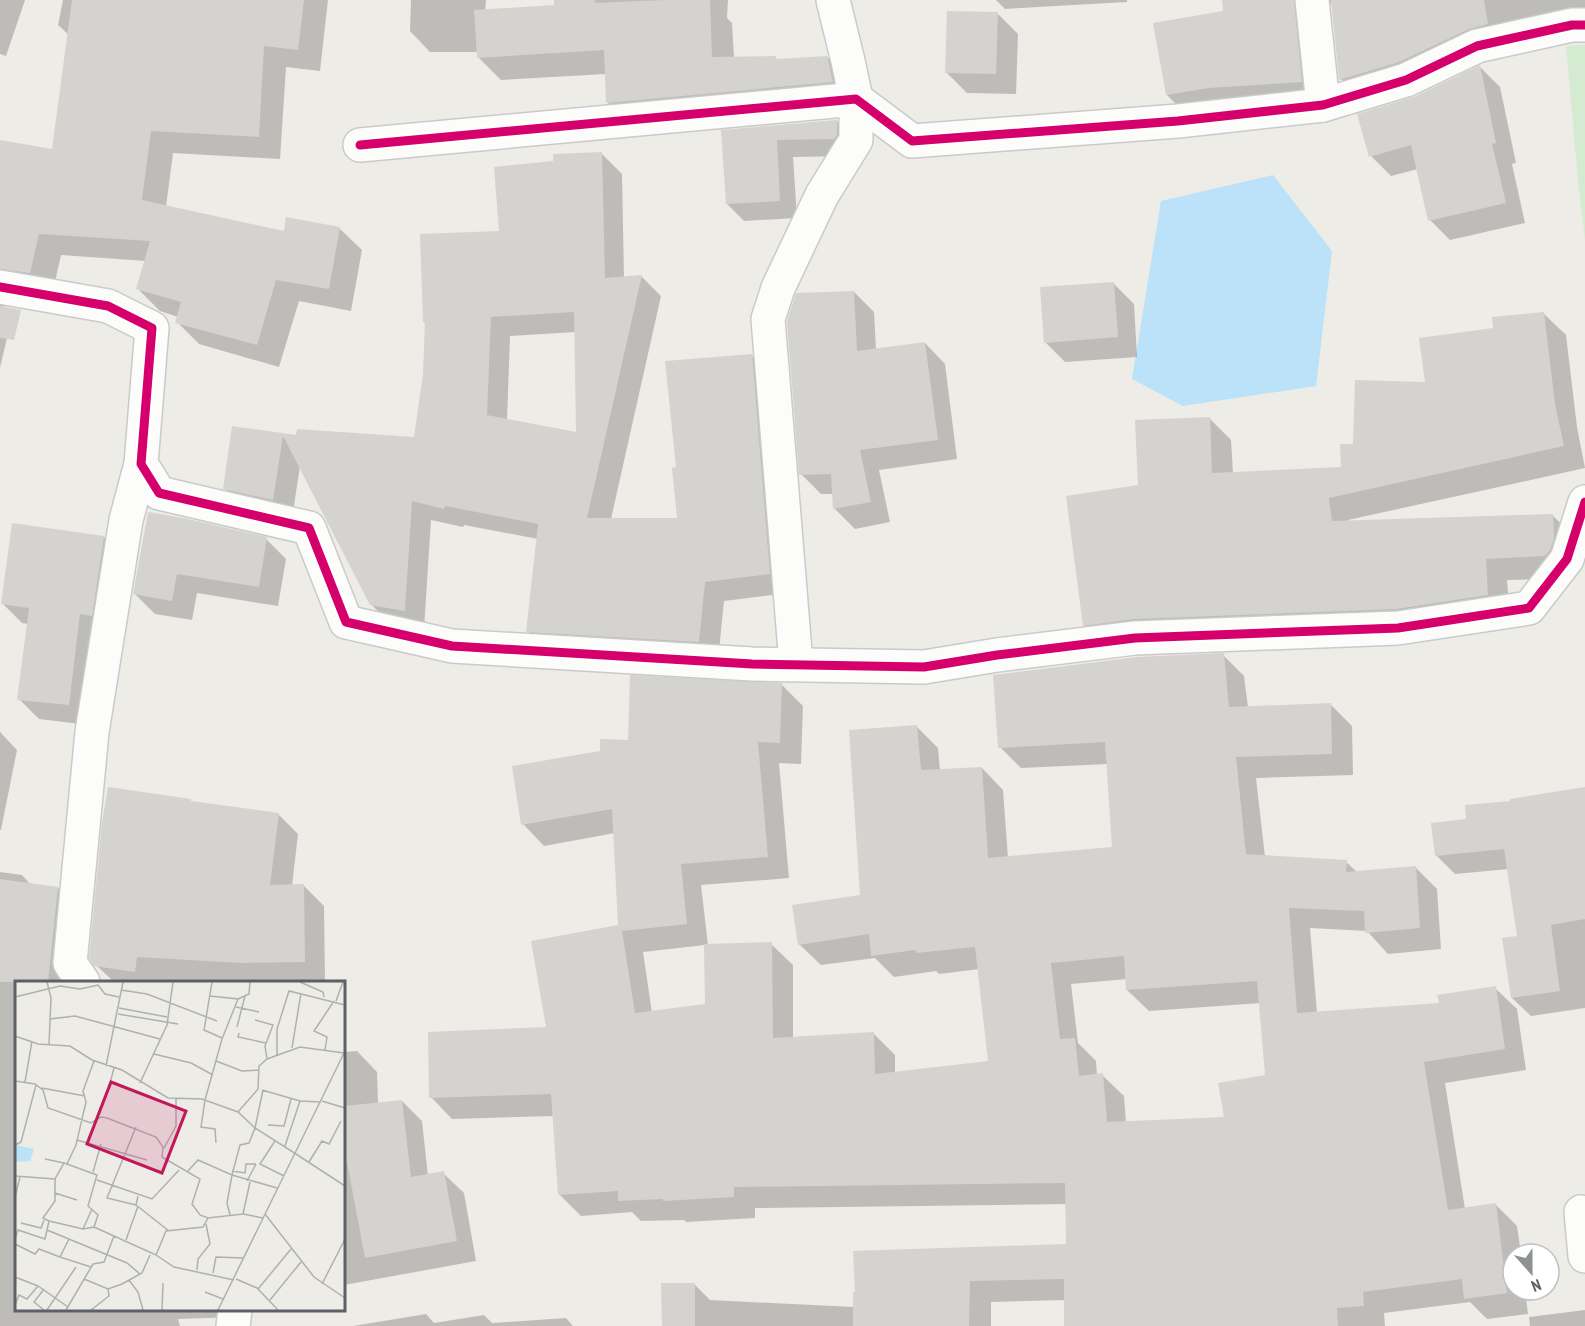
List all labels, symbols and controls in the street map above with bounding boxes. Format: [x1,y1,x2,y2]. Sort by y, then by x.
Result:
inset map [15,981,345,1311]
north arrow [1501,1242,1561,1302]
text: N [1529,1275,1544,1297]

